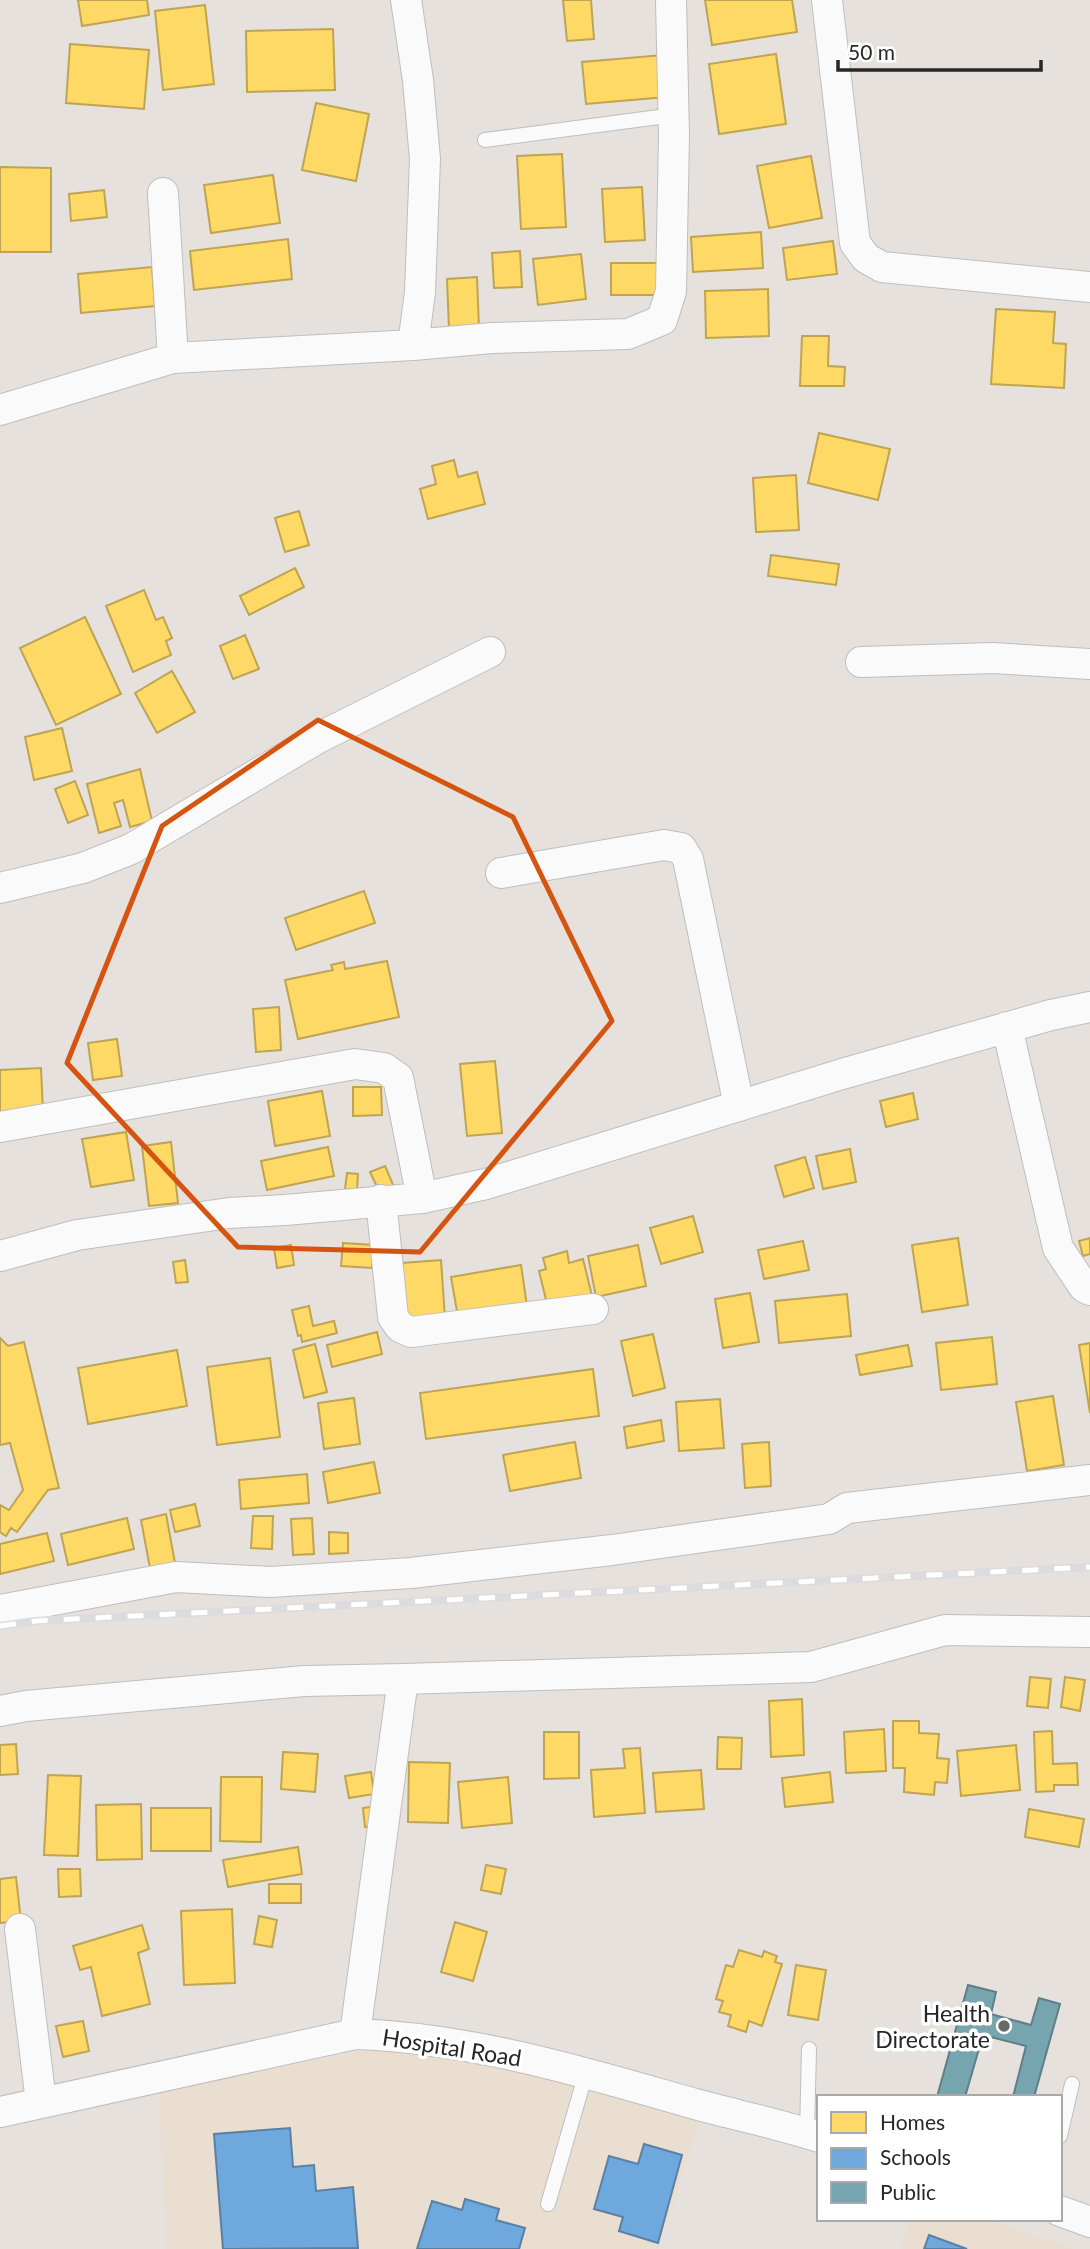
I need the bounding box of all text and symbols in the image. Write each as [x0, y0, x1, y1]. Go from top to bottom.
scale bar [838, 28, 1041, 72]
text: 50 m [848, 39, 895, 64]
place label: Health Directorate [875, 1999, 990, 2053]
marker: Health Directorate [996, 2018, 1012, 2034]
street label: Hospital Road [380, 2022, 524, 2072]
legend [817, 2095, 1062, 2221]
text: Homes [880, 2109, 945, 2134]
text: Schools [880, 2144, 951, 2169]
text: Public [880, 2179, 936, 2204]

